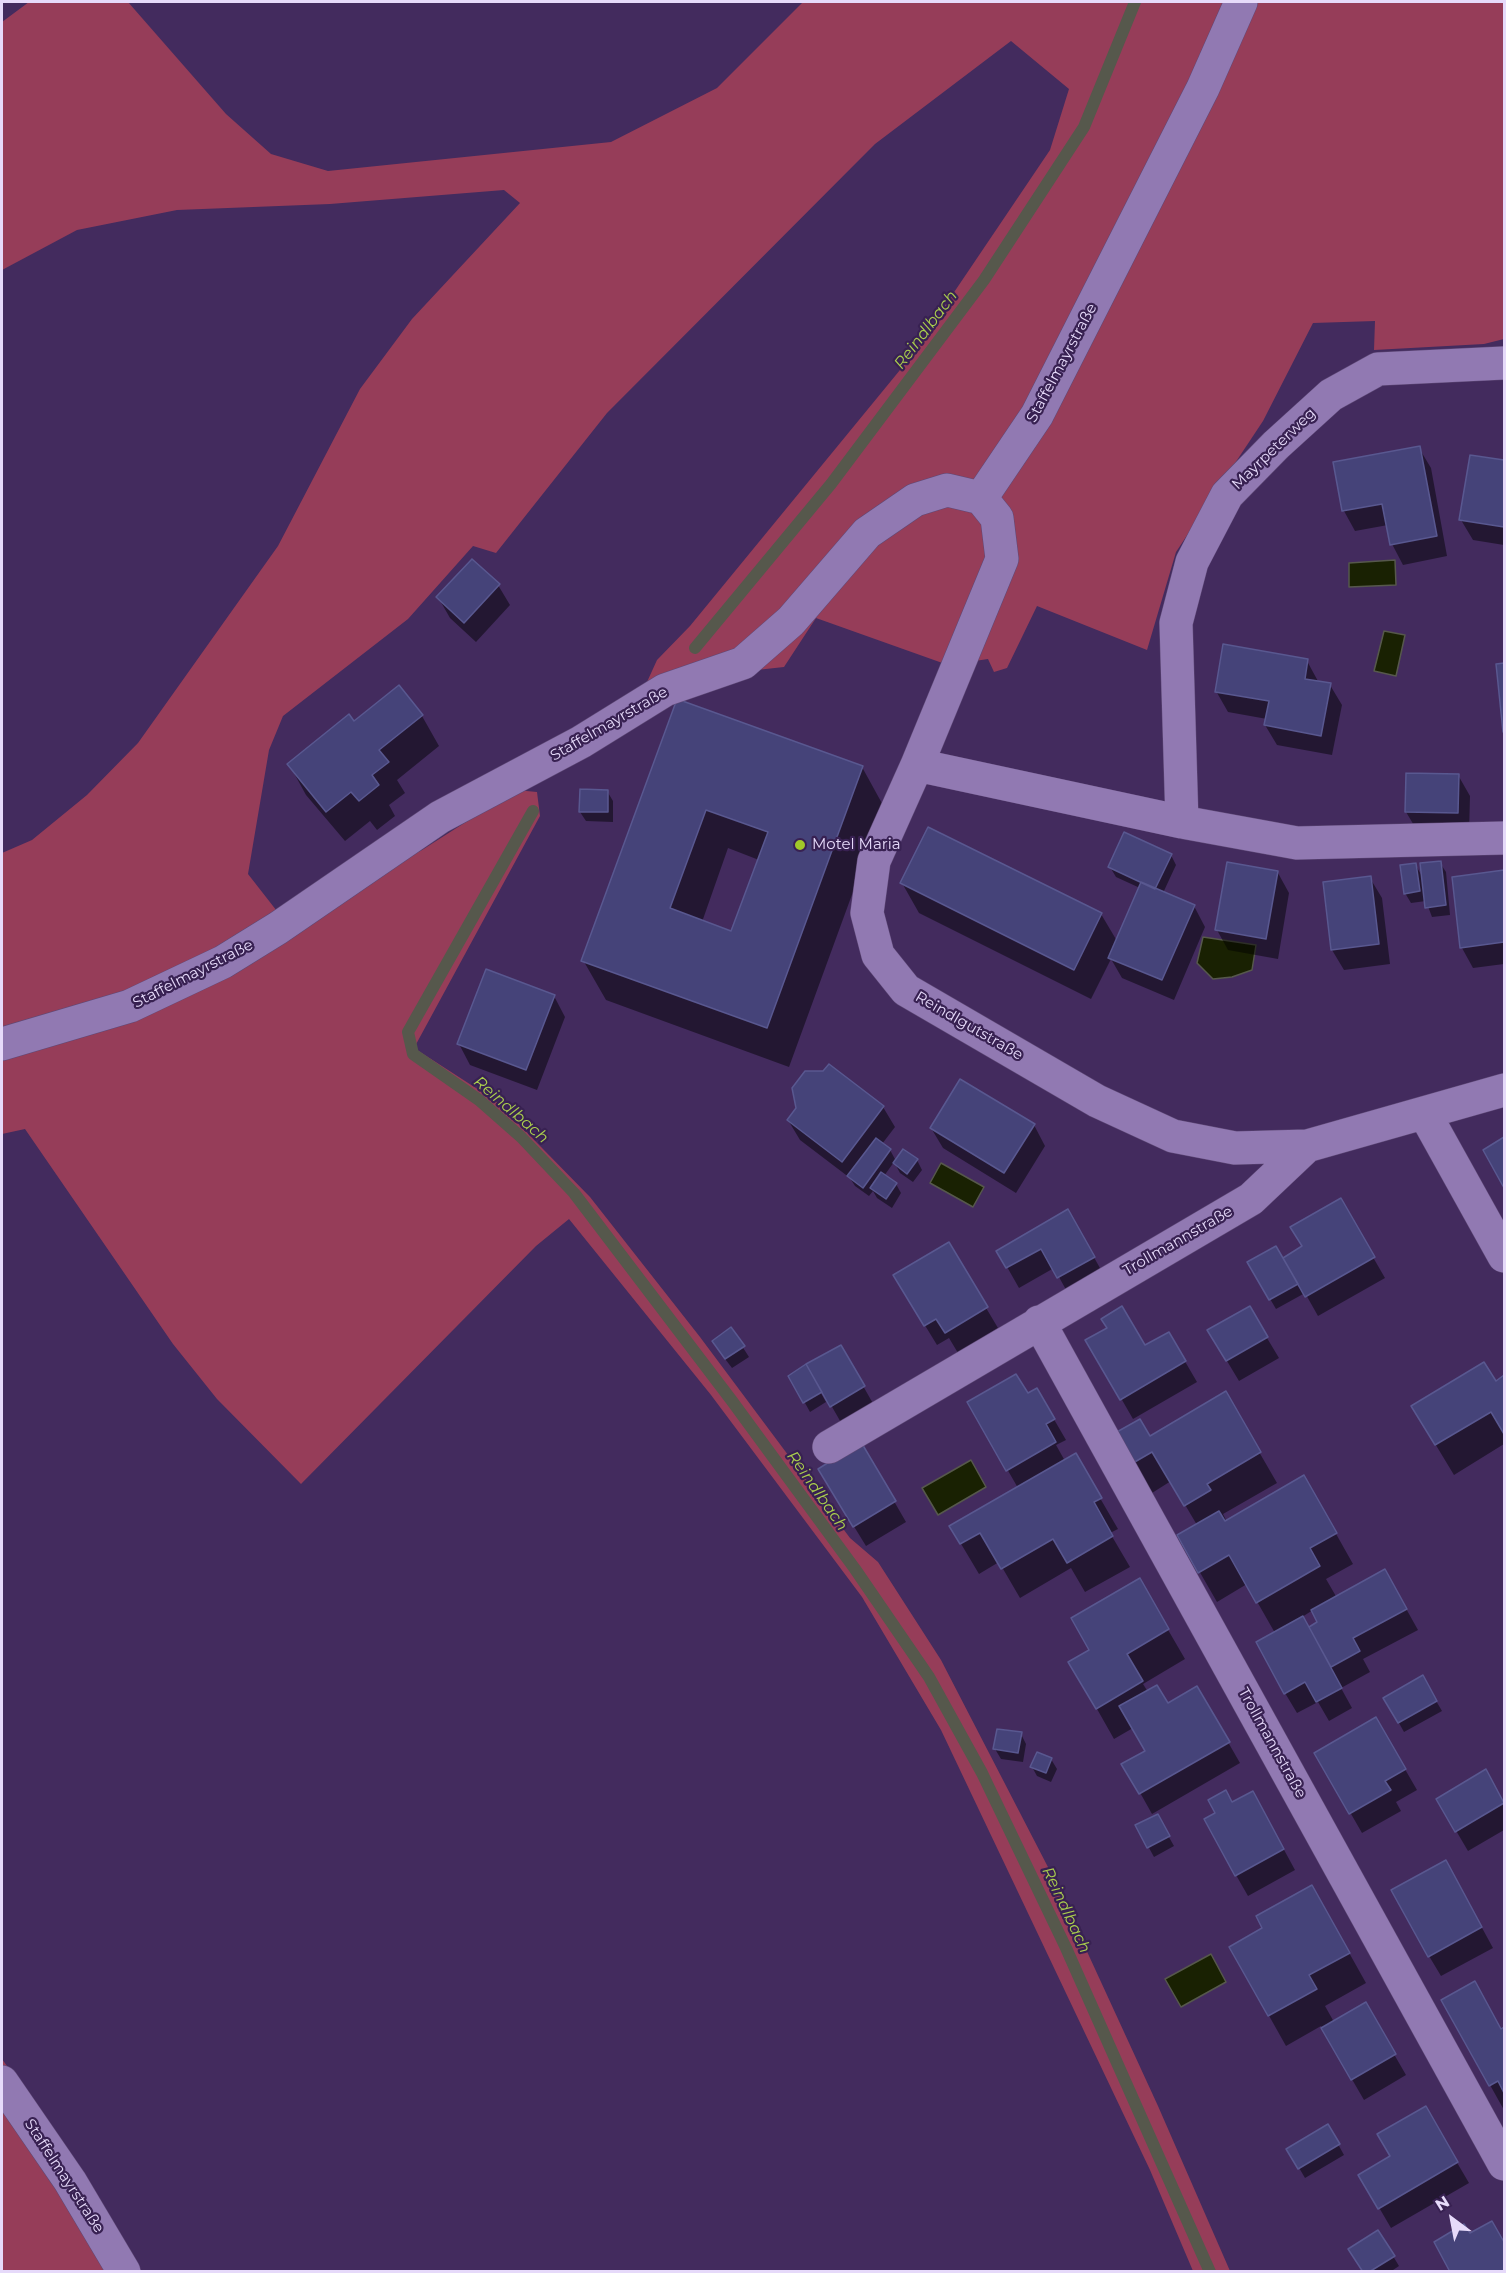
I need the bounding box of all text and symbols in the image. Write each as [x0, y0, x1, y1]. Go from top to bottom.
water label: Reindlbach [890, 287, 962, 373]
street label: Staffelmayrstraße [1023, 300, 1101, 426]
street label: Mayrpeterweg [1228, 404, 1320, 494]
street label: Staffelmayrstraße [547, 683, 671, 765]
place label: Motel Maria [812, 836, 901, 854]
marker: Motel Maria [793, 838, 807, 852]
street label: Staffelmayrstraße [130, 936, 256, 1012]
street label: Reindlgutstraße [912, 988, 1026, 1064]
water label: Reindlbach [470, 1072, 552, 1148]
street label: Trollmannstraße [1120, 1202, 1236, 1280]
water label: Reindlbach [782, 1447, 852, 1535]
street label: Trollmannstraße [1234, 1685, 1310, 1801]
water label: Reindlbach [1038, 1864, 1094, 1956]
street label: Staffelmayrstraße [20, 2116, 108, 2236]
north arrow [1422, 2189, 1482, 2249]
text: N [1432, 2192, 1453, 2215]

